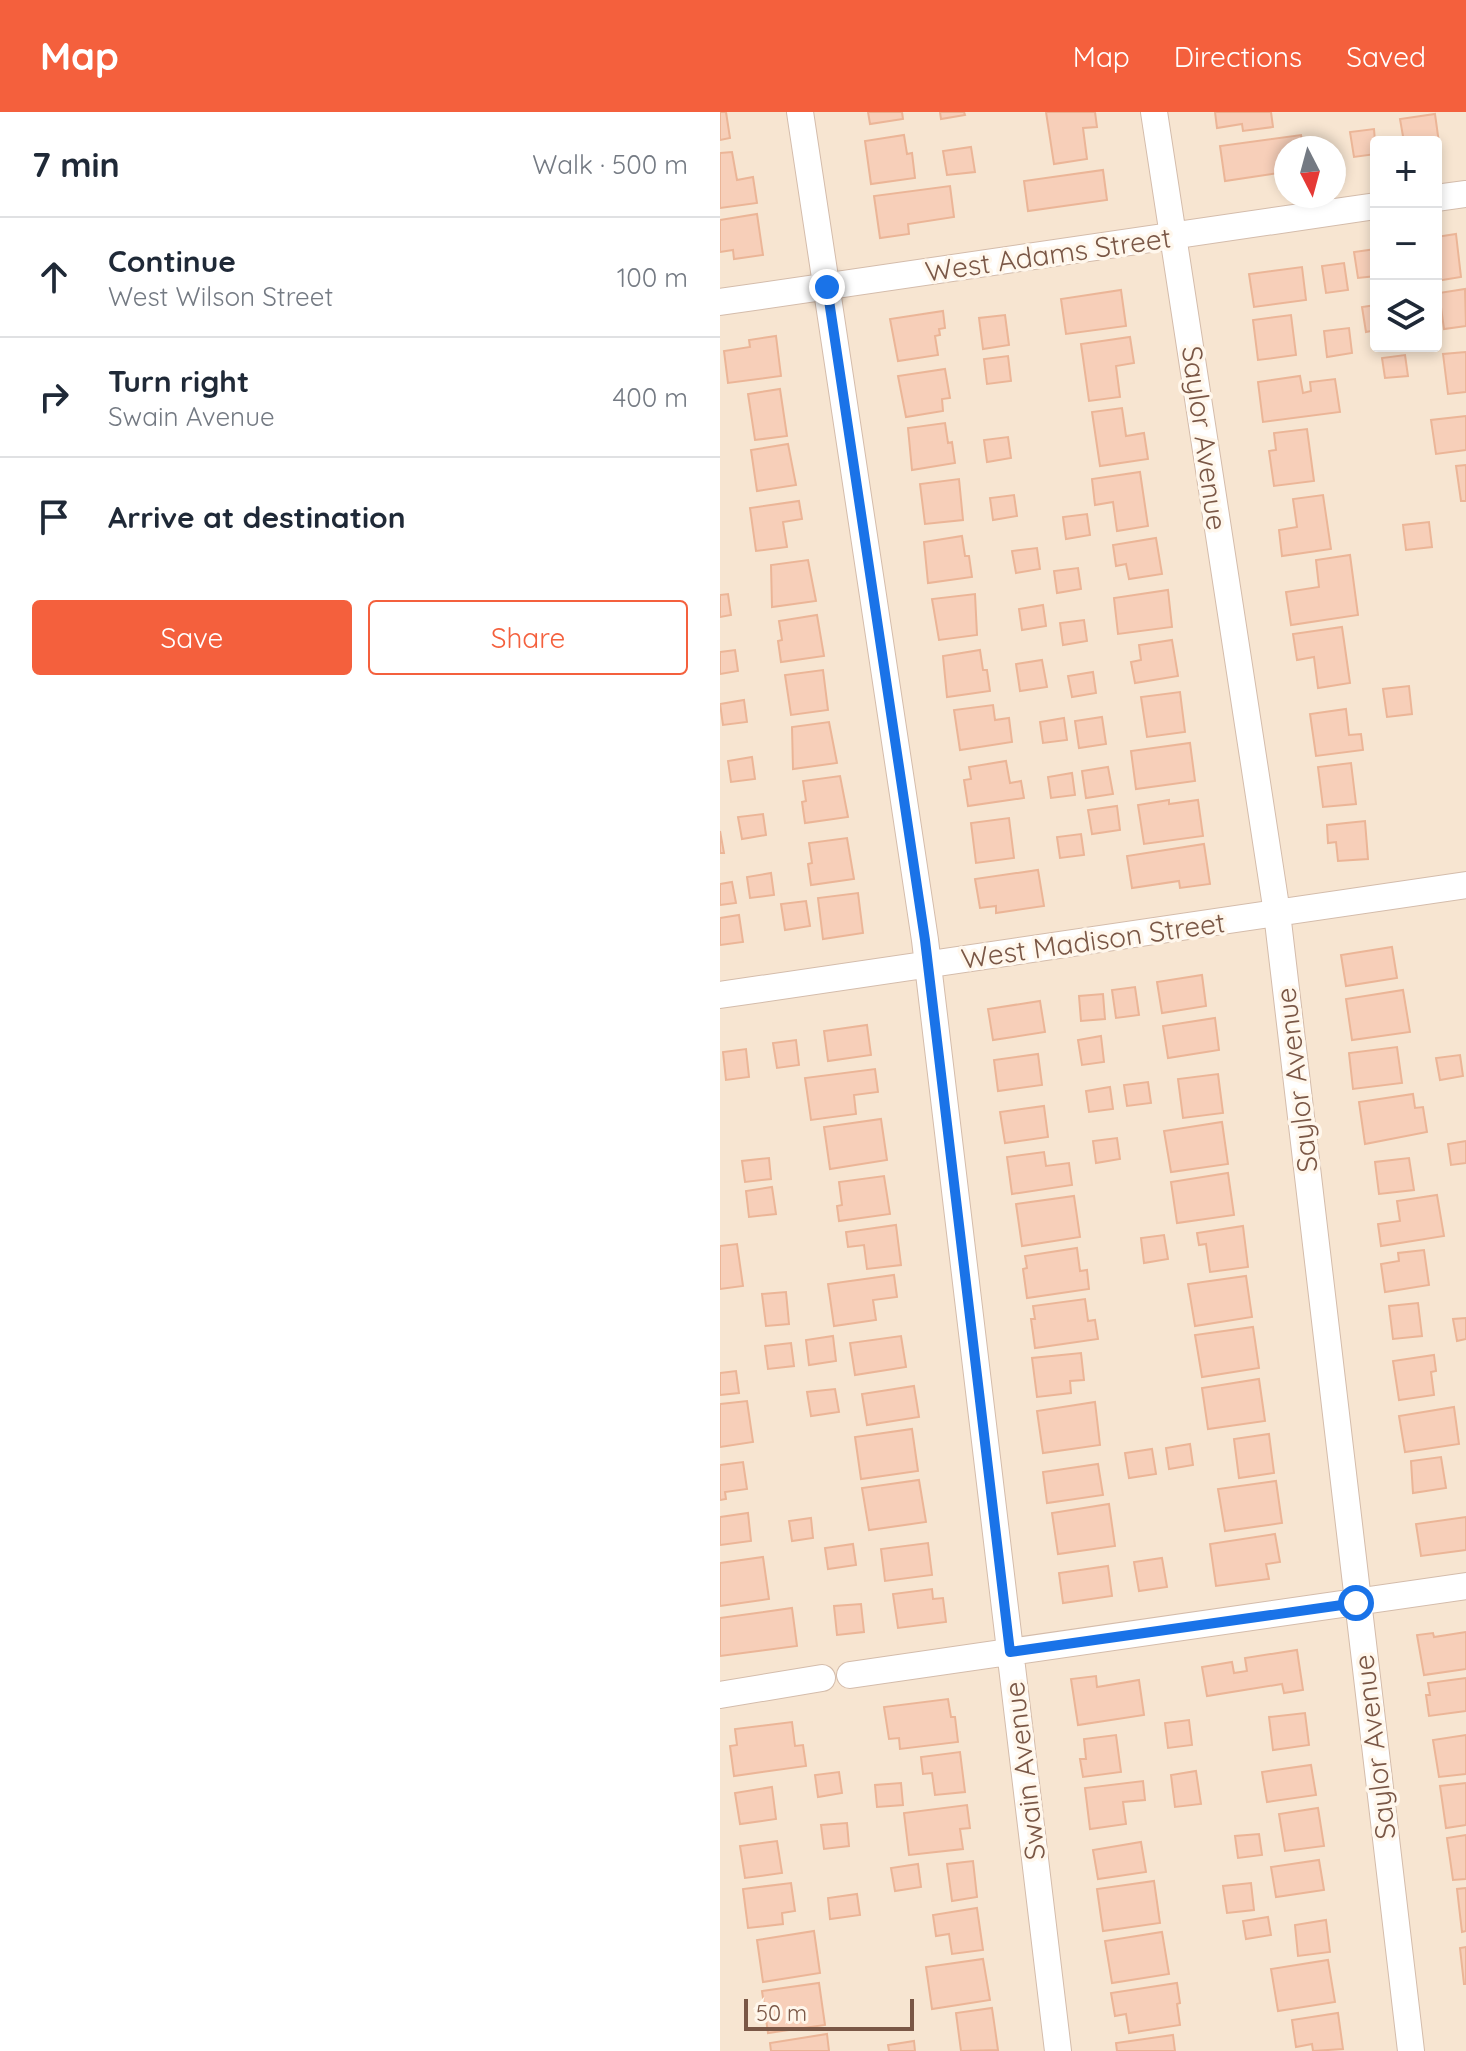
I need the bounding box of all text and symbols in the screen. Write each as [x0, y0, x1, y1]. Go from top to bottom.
text: Map [40, 32, 119, 80]
text: Map [1073, 39, 1130, 74]
text: Directions [1174, 39, 1302, 74]
text: Saved [1346, 39, 1426, 74]
north arrow [1274, 136, 1346, 208]
map controls [1370, 136, 1442, 352]
button: + [1370, 136, 1442, 208]
text: 7 min [32, 143, 120, 186]
text: Walk · 500 m [532, 148, 688, 181]
button: − [1370, 208, 1442, 280]
street label: West Adams Street [923, 219, 1173, 289]
text: Continue [108, 242, 236, 280]
icon: ahead [32, 255, 76, 299]
text: 100 m [617, 261, 688, 294]
route end [809, 269, 845, 305]
text: West Wilson Street [108, 280, 333, 313]
button: layers [1370, 280, 1442, 352]
street label: Saylor Avenue [1175, 344, 1235, 532]
text: Turn right [108, 362, 249, 400]
icon: right [32, 375, 76, 419]
text: 400 m [613, 381, 688, 414]
text: Swain Avenue [108, 400, 275, 433]
icon: arrive [32, 495, 76, 539]
text: Arrive at destination [108, 498, 406, 536]
button: Save [32, 600, 352, 675]
button: Share [368, 600, 688, 675]
street label: West Madison Street [959, 904, 1227, 976]
street label: Saylor Avenue [1267, 986, 1325, 1174]
route start [1338, 1585, 1374, 1621]
street label: Saylor Avenue [1345, 1653, 1403, 1841]
street label: Swain Avenue [996, 1680, 1052, 1862]
scale bar [744, 1995, 914, 2031]
text: 50 m [756, 1999, 807, 2027]

